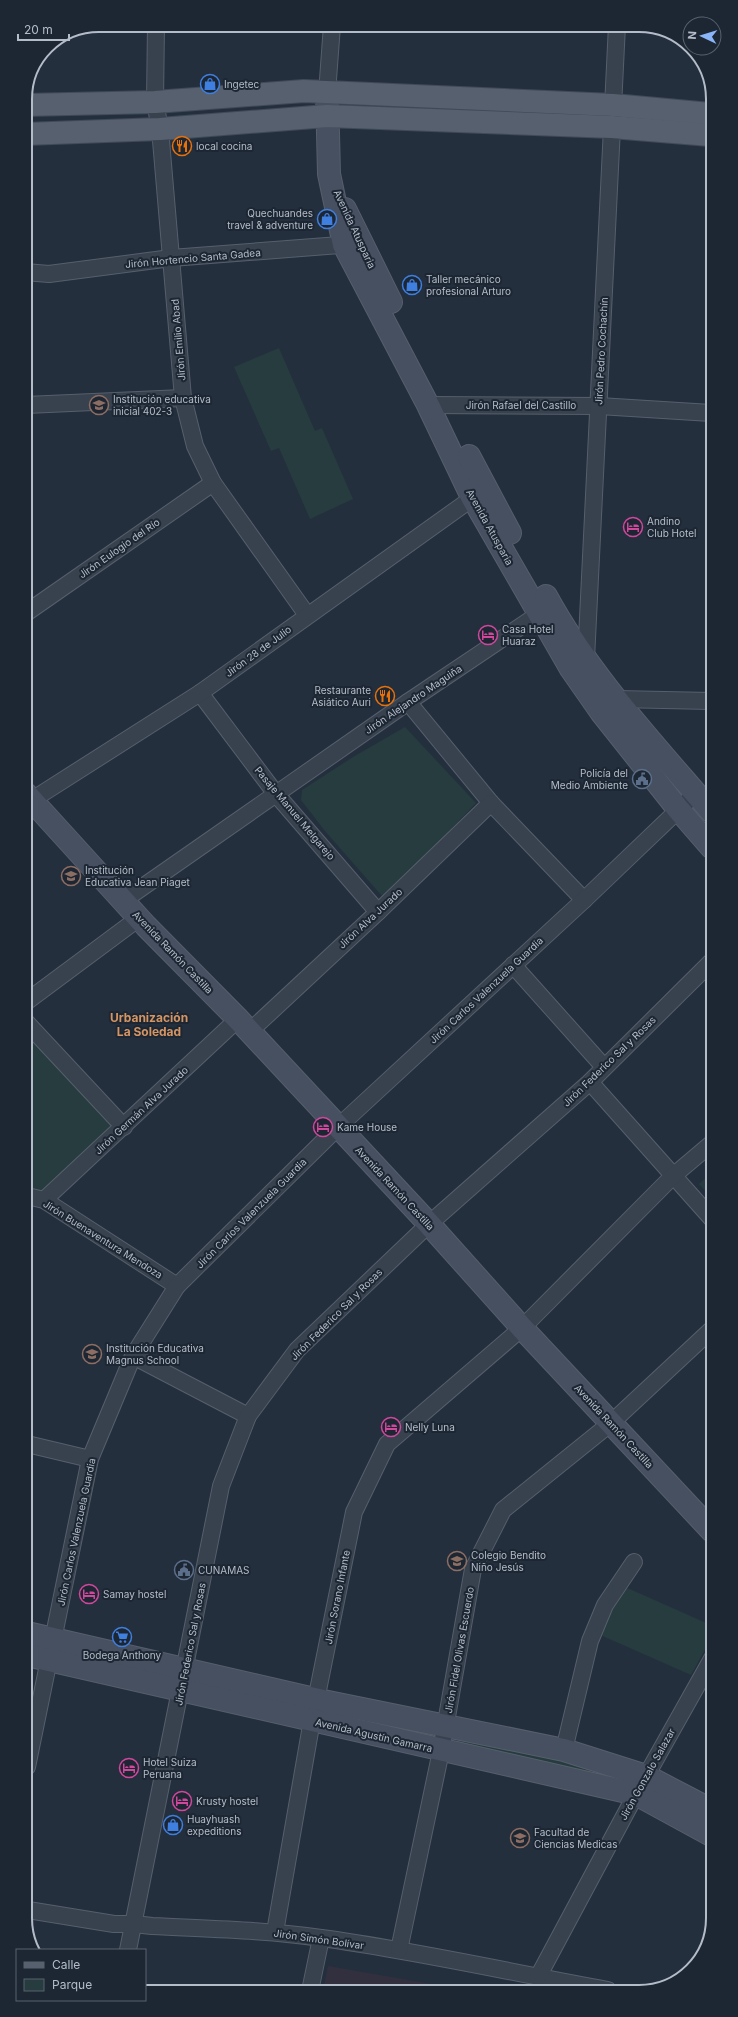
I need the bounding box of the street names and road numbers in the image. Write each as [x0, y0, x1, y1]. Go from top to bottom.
street label: Avenida Atusparia [332, 188, 378, 270]
street label: Jirón Hortencio Santa Gadea [125, 246, 261, 270]
street label: Jirón Pedro Cochachín [592, 297, 610, 405]
street label: Jirón Emilio Abad [168, 299, 188, 381]
street label: Jirón Rafael del Castillo [466, 399, 576, 411]
street label: Avenida Atusparia [464, 487, 516, 567]
street label: Jirón Eulogio del Río [76, 515, 162, 581]
street label: Jirón 28 de Julio [223, 623, 293, 679]
street label: Jirón Alejandro Maguiña [362, 662, 464, 736]
street label: Pasaje Manuel Melgarejo [252, 764, 338, 862]
street label: Jirón Alva Jurado [336, 885, 404, 951]
street label: Avenida Ramón Castilla [130, 908, 216, 996]
street label: Jirón Carlos Valenzuela Guardia [427, 934, 545, 1046]
street label: Jirón Federico Sal y Rosas [560, 1013, 658, 1109]
street label: Jirón Germán Alva Jurado [92, 1064, 190, 1156]
street label: Avenida Ramón Castilla [353, 1144, 437, 1232]
street label: Jirón Carlos Valenzuela Guardia [193, 1155, 309, 1271]
street label: Jirón Buenaventura Mendoza [41, 1197, 165, 1281]
street label: Jirón Federico Sal y Rosas [288, 1266, 384, 1362]
street label: Avenida Ramón Castilla [572, 1382, 656, 1470]
street label: Jirón Carlos Valenzuela Guardia [54, 1457, 98, 1607]
street label: Jirón Sorano Infante [322, 1549, 352, 1645]
street label: Jirón Federico Sal y Rosas [172, 1582, 208, 1706]
street label: Jirón Fidel Olivas Escuerdo [442, 1586, 476, 1714]
street label: Avenida Agustín Gamarra [314, 1716, 434, 1754]
street label: Jirón Gonzalo Salazar [617, 1726, 677, 1822]
street label: Jirón Simón Bolívar [273, 1927, 365, 1951]

